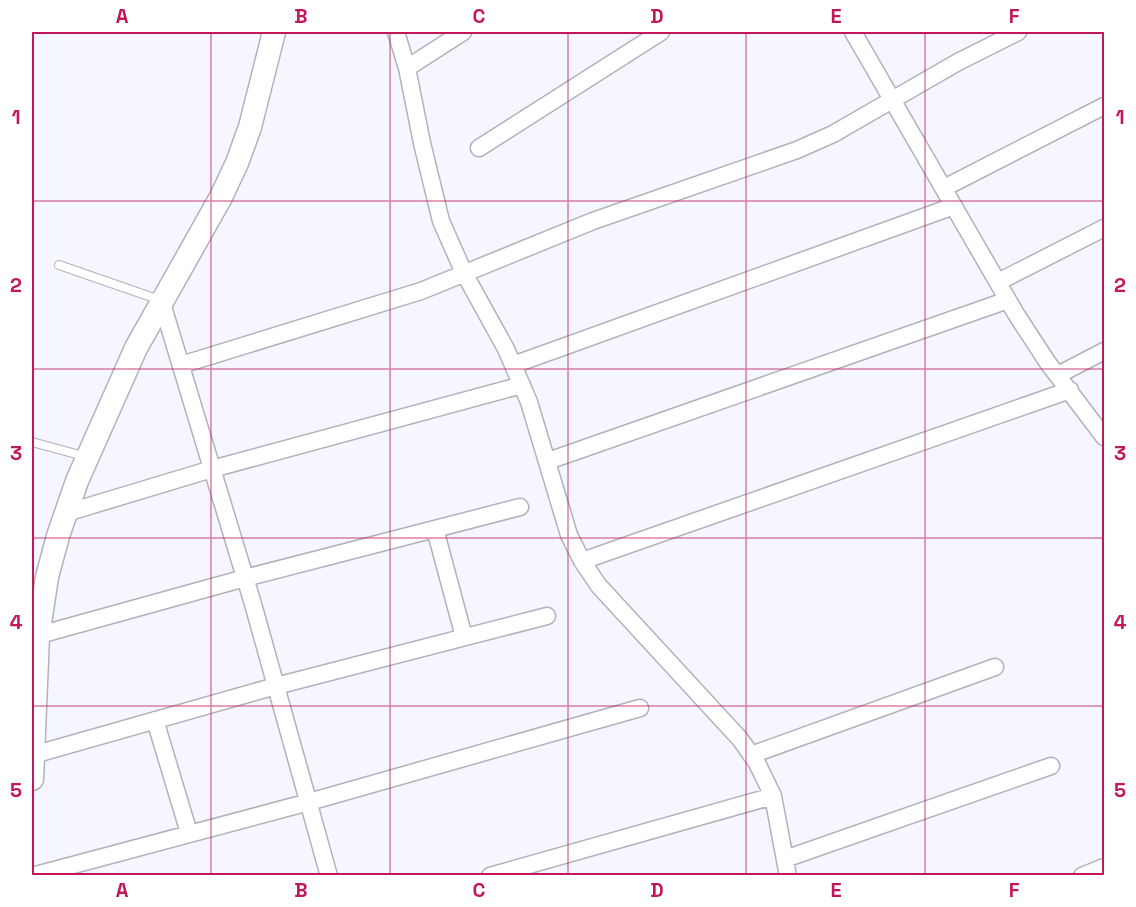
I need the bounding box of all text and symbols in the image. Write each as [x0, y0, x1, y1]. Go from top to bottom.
text: A [116, 3, 129, 29]
text: B [294, 3, 308, 29]
text: C [473, 3, 486, 29]
text: D [650, 3, 664, 29]
text: E [830, 3, 842, 29]
text: F [1009, 3, 1020, 29]
text: 1 [11, 104, 21, 130]
text: 1 [1115, 104, 1125, 130]
text: 2 [10, 272, 22, 298]
text: 2 [1114, 272, 1126, 298]
text: 3 [10, 440, 22, 466]
text: 3 [1114, 440, 1126, 466]
text: 4 [10, 609, 23, 635]
text: 4 [1114, 609, 1127, 635]
text: 5 [10, 777, 22, 803]
text: 5 [1114, 777, 1126, 803]
text: A [116, 877, 129, 903]
text: B [294, 877, 308, 903]
text: C [473, 877, 486, 903]
text: D [650, 877, 664, 903]
text: E [830, 877, 842, 903]
text: F [1009, 877, 1020, 903]

